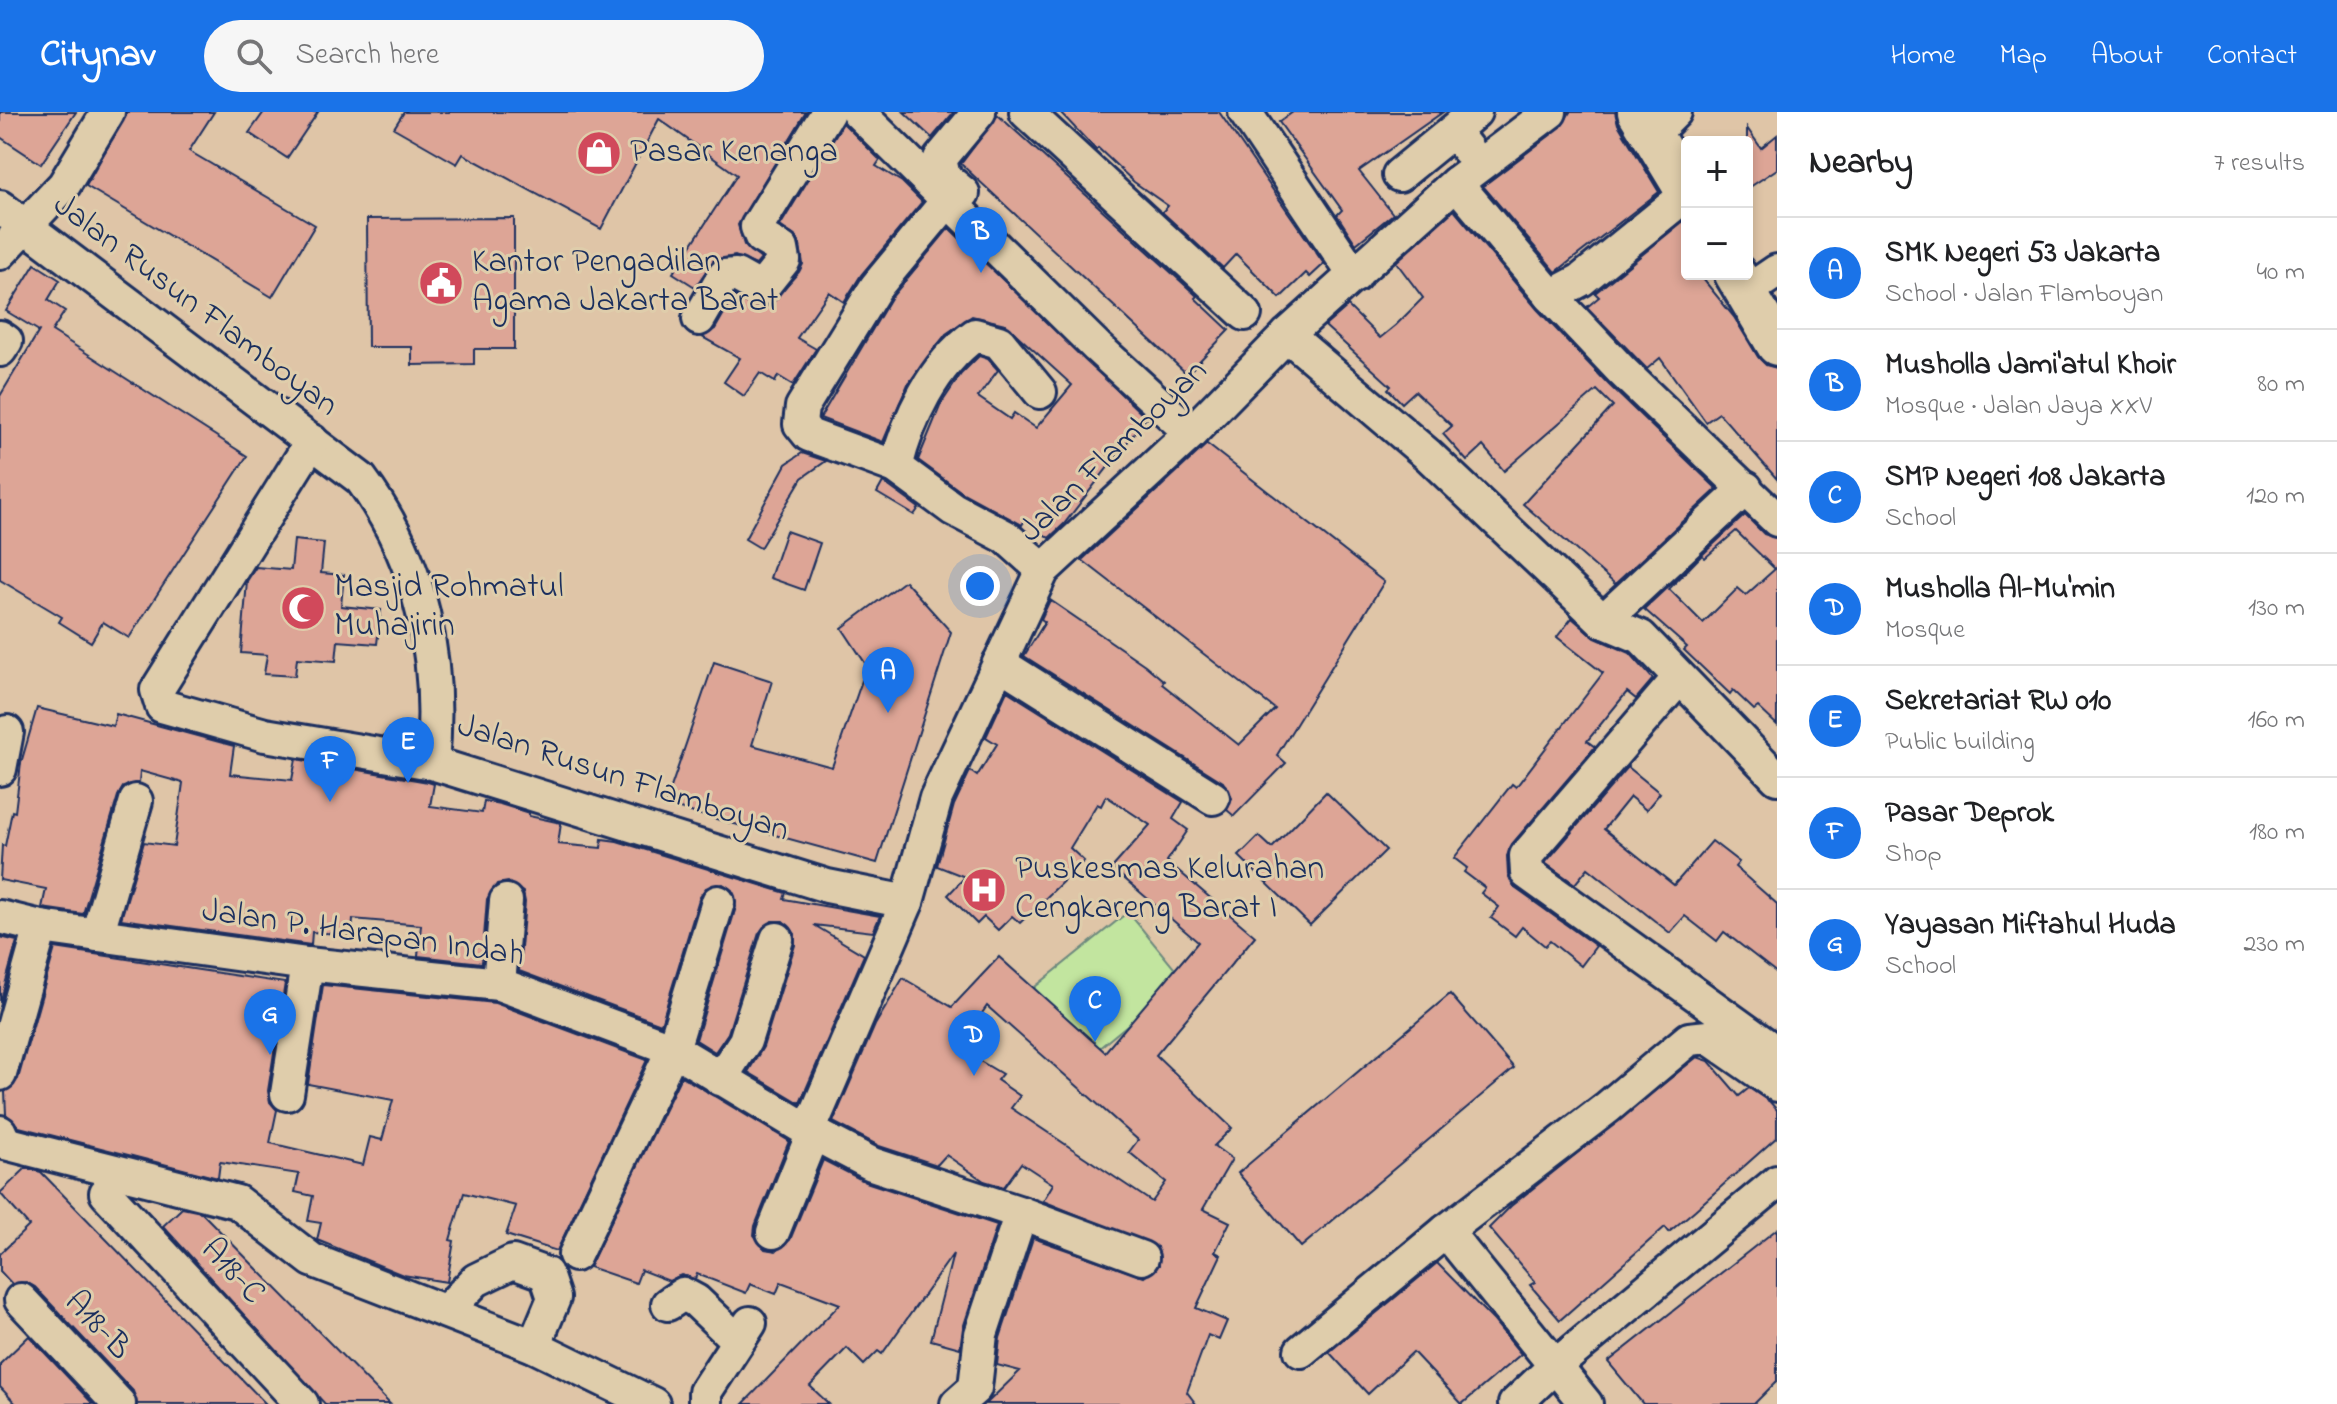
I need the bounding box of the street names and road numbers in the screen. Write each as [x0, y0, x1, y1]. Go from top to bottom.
street label: Jalan Rusun Flamboyan [42, 182, 348, 430]
street label: Jalan Flamboyan [1008, 348, 1220, 556]
street label: Jalan Rusun Flamboyan [451, 702, 795, 856]
street label: Jalan P. Harapan Indah [199, 887, 527, 981]
street label: A18-C [188, 1227, 276, 1317]
street label: A18-B [51, 1280, 143, 1372]

